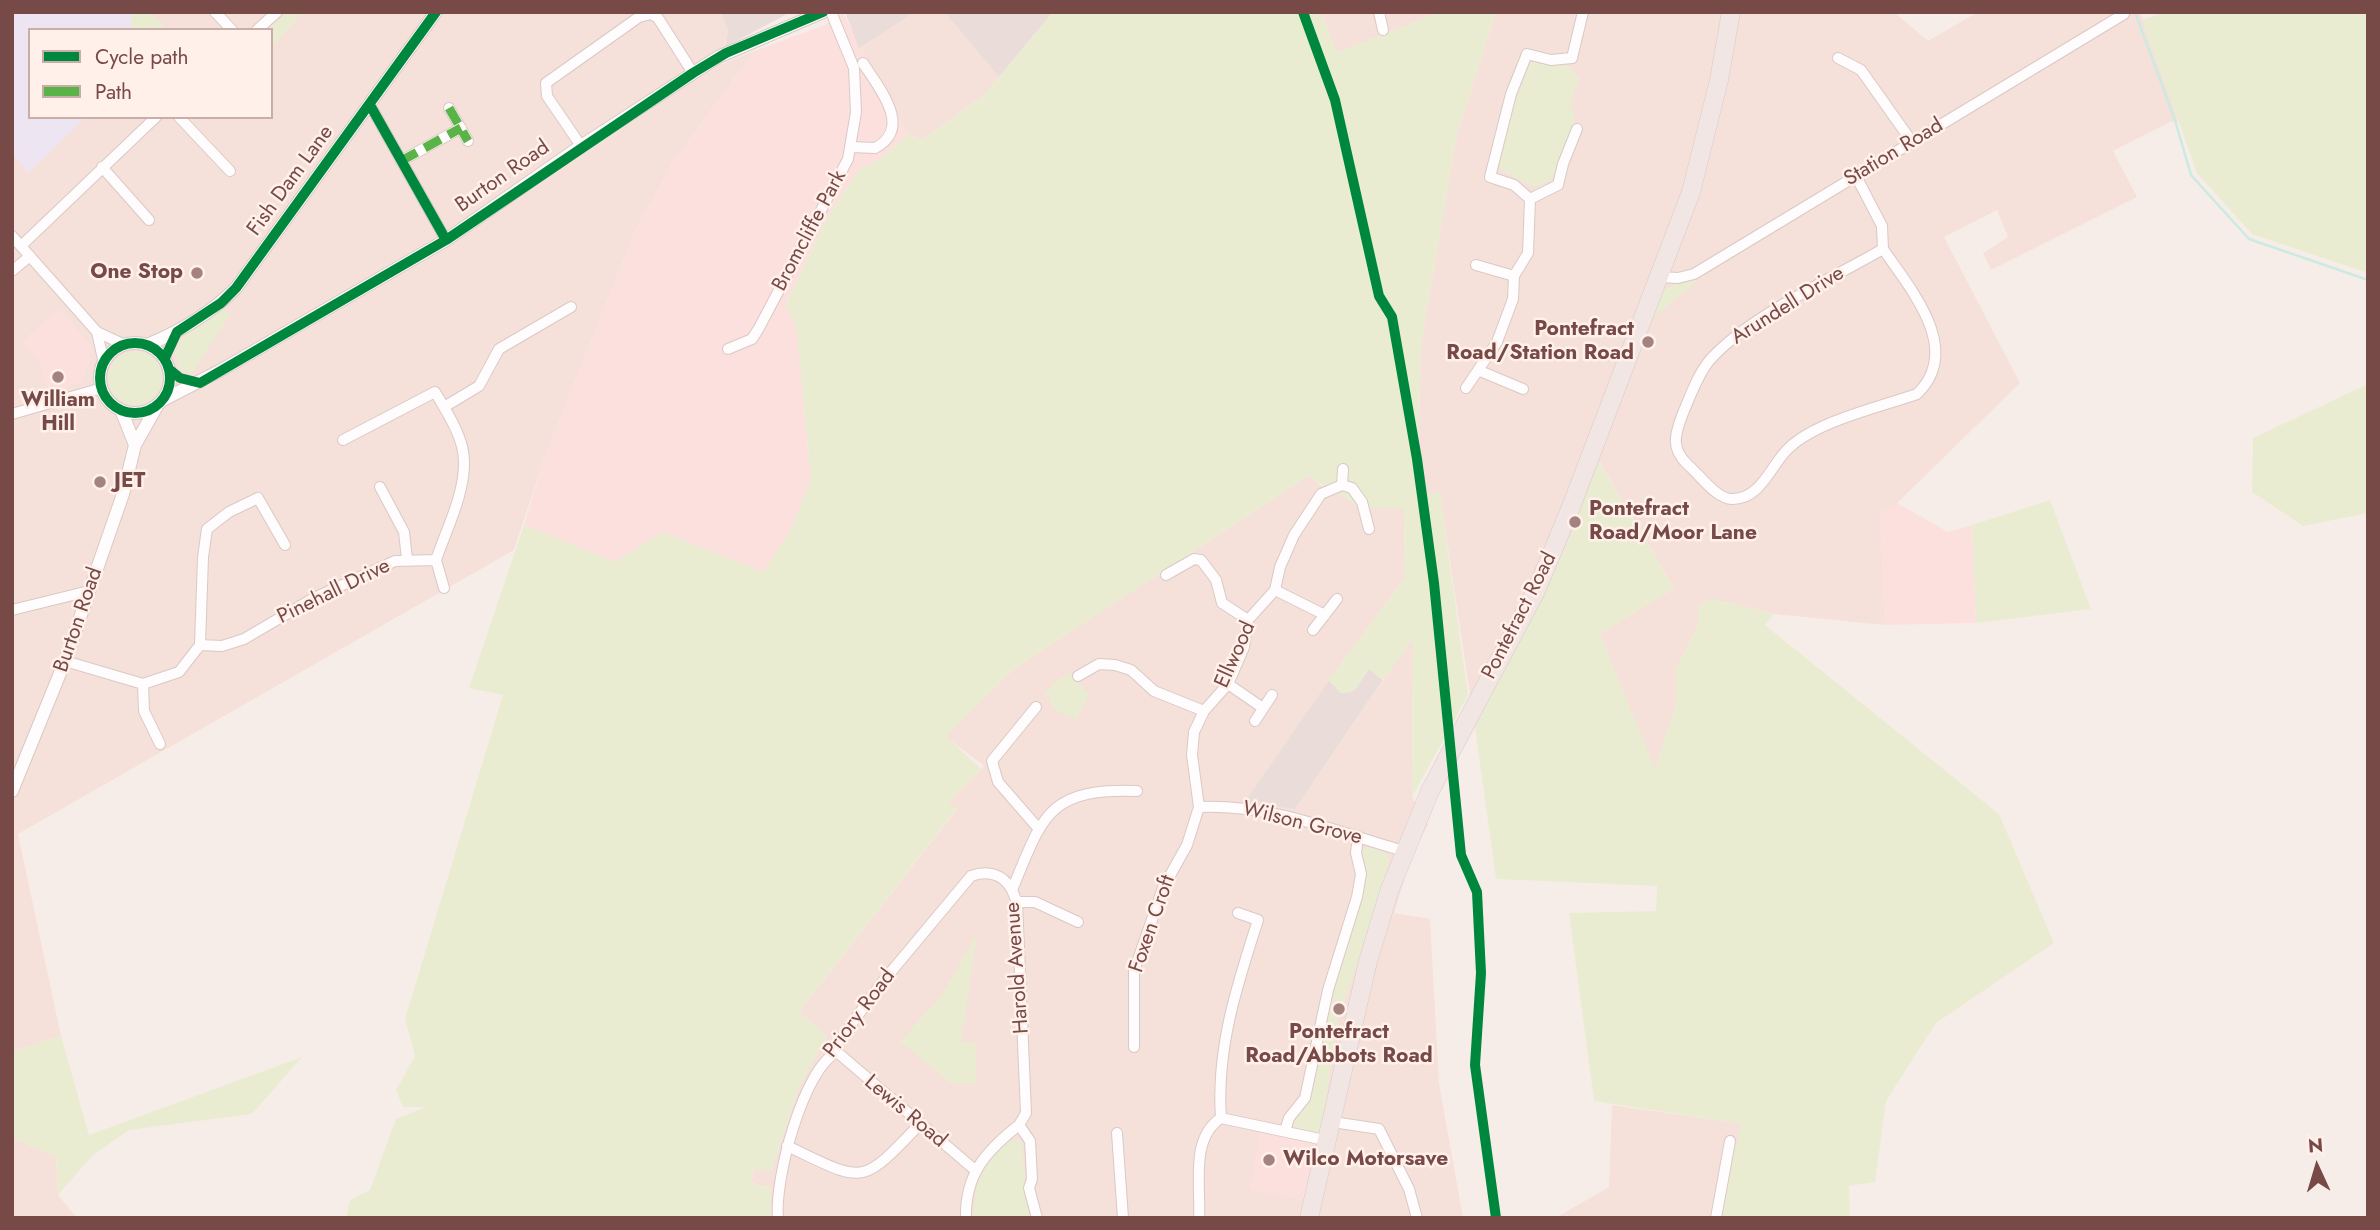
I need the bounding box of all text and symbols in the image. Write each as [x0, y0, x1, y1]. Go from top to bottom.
legend [28, 28, 273, 119]
text: Cycle path [95, 42, 188, 72]
text: Path [95, 77, 132, 107]
street label: Station Road [1840, 114, 1948, 192]
street label: Fish Dam Lane [243, 121, 339, 241]
street label: Burton Road [451, 135, 555, 219]
street label: Bromcliffe Park [768, 166, 852, 296]
place label: One Stop [90, 260, 183, 286]
street label: Arundell Drive [1727, 261, 1849, 351]
marker: One Stop [189, 265, 205, 281]
place label: Pontefract Road/Station Road [1446, 317, 1634, 367]
marker: Pontefract Road/Station Road [1640, 334, 1656, 350]
marker: William Hill [50, 369, 66, 385]
place label: William Hill [21, 388, 95, 438]
place label: JET [114, 469, 145, 495]
marker: JET [92, 474, 108, 490]
place label: Pontefract Road/Moor Lane [1589, 497, 1757, 547]
marker: Pontefract Road/Moor Lane [1567, 514, 1583, 530]
street label: Pontefract Road [1477, 548, 1563, 684]
street label: Pinehall Drive [273, 554, 395, 630]
street label: Burton Road [49, 564, 109, 676]
street label: Ellwood [1210, 618, 1262, 692]
street label: Wilson Grove [1240, 797, 1364, 851]
street label: Foxen Croft [1125, 872, 1181, 976]
street label: Harold Avenue [1001, 901, 1035, 1035]
street label: Priory Road [819, 965, 901, 1063]
marker: Pontefract Road/Abbots Road [1331, 1001, 1347, 1017]
place label: Pontefract Road/Abbots Road [1245, 1020, 1433, 1070]
street label: Lewis Road [859, 1070, 951, 1154]
north arrow [2282, 1132, 2352, 1202]
text: N [2307, 1132, 2324, 1160]
place label: Wilco Motorsave [1283, 1147, 1448, 1173]
marker: Wilco Motorsave [1261, 1152, 1277, 1168]

